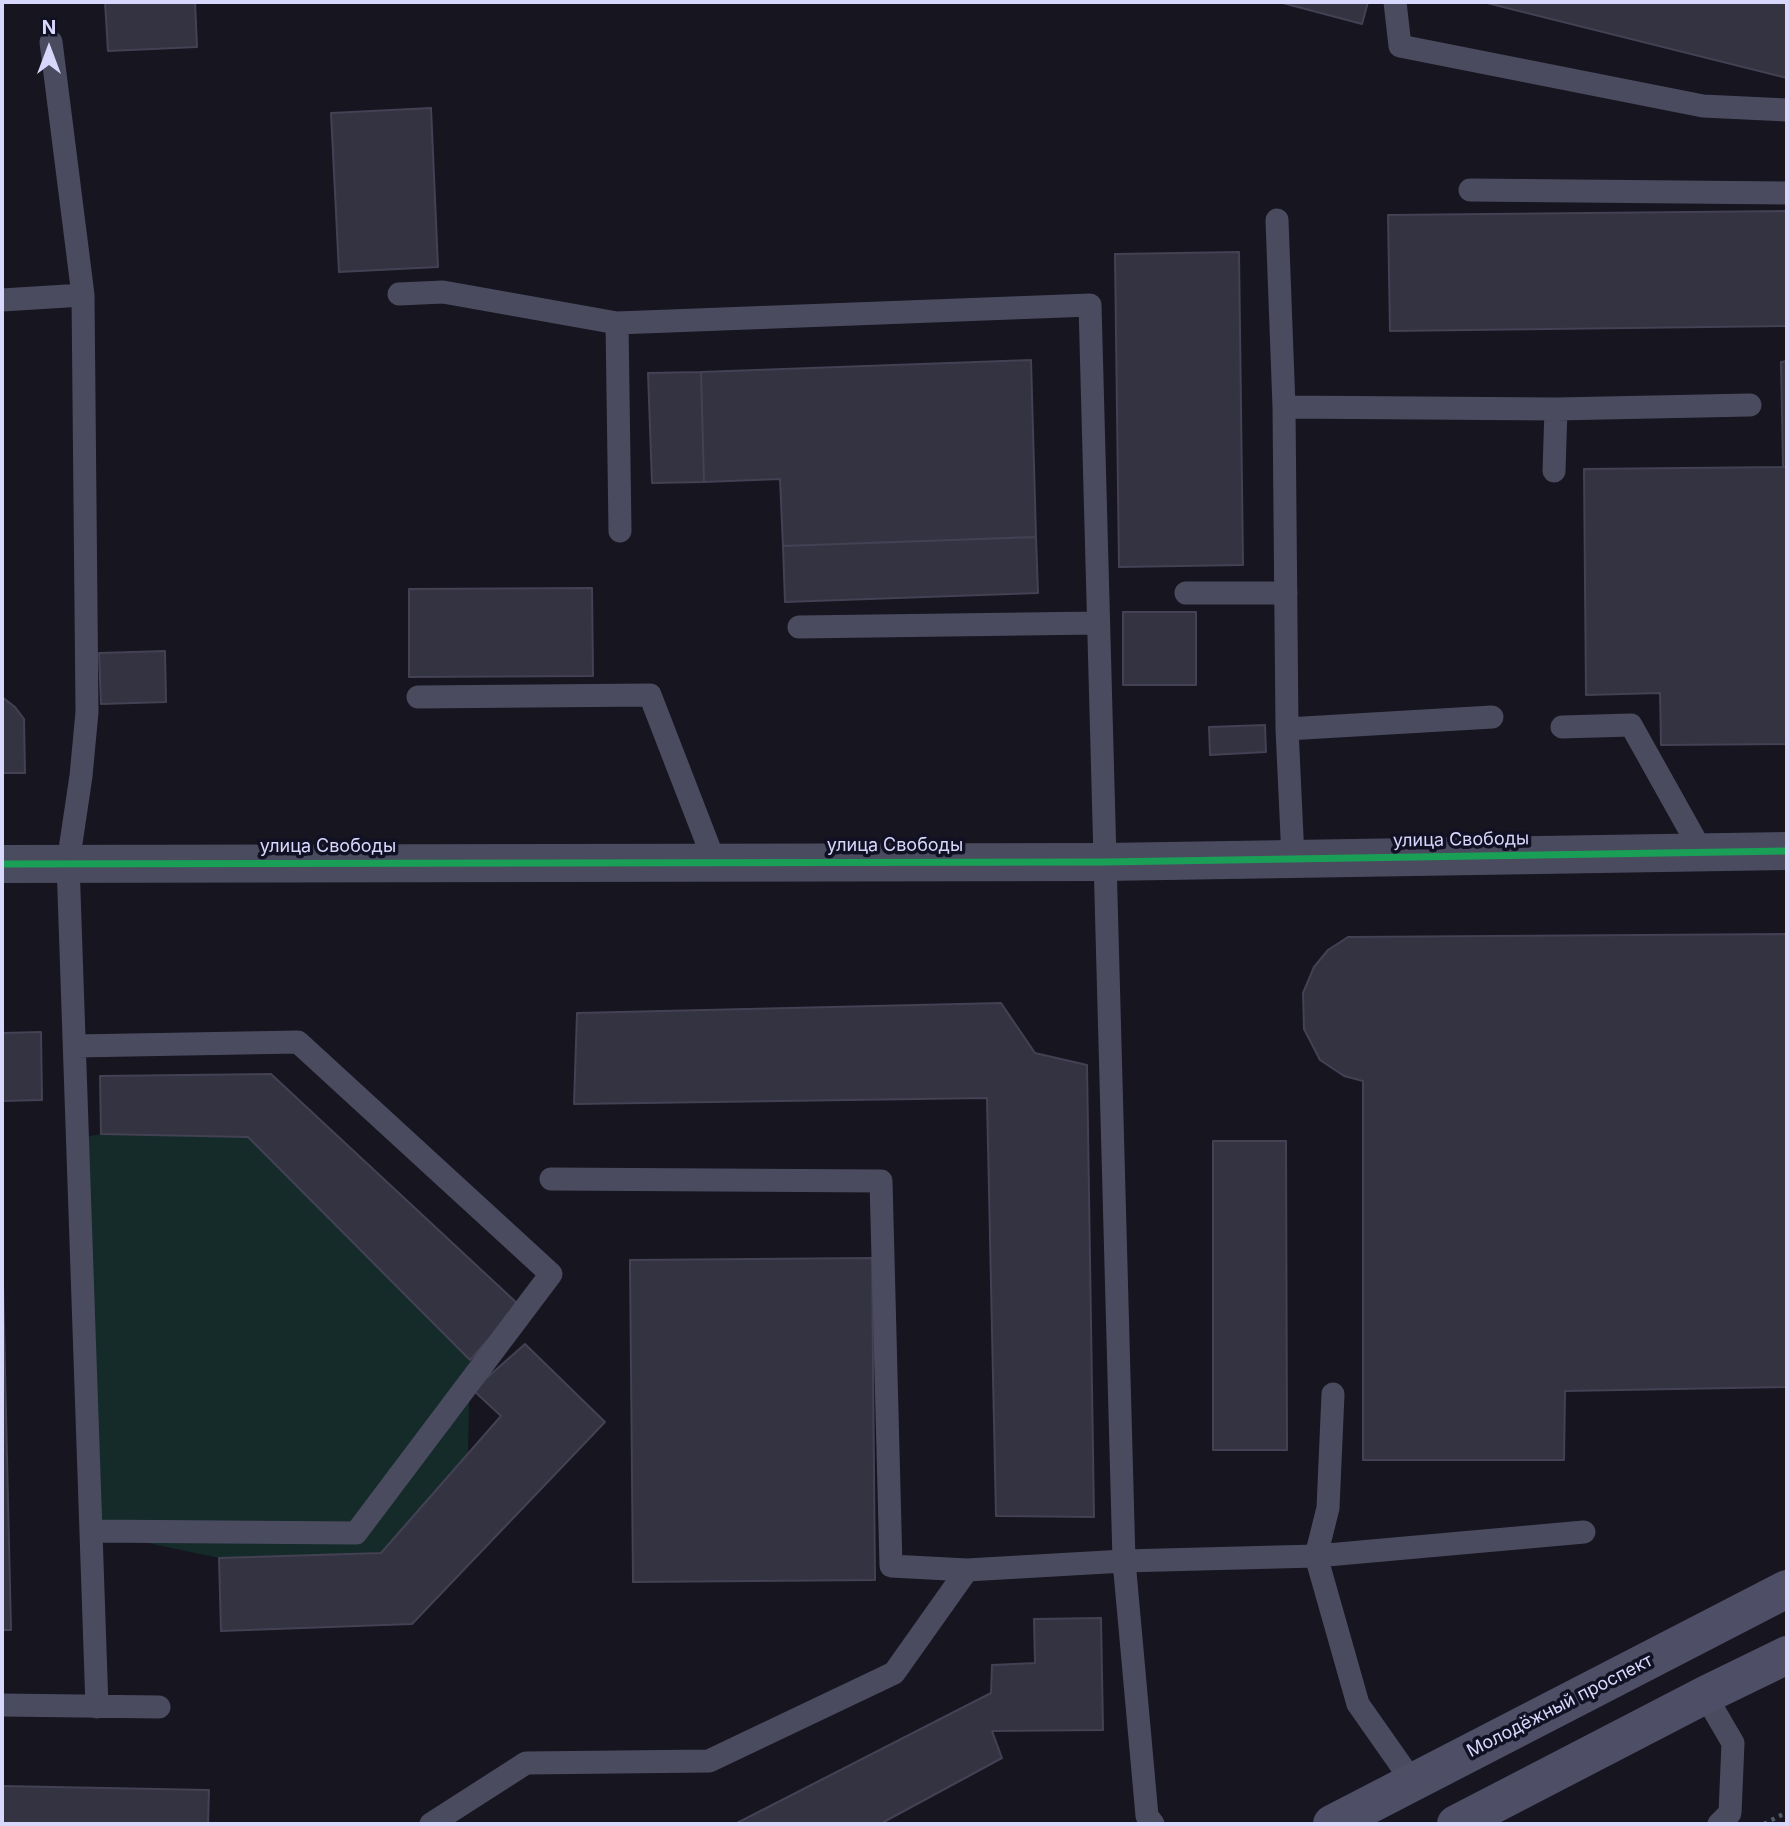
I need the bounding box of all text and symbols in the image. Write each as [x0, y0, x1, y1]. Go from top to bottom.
north arrow [14, 14, 84, 84]
text: N [42, 16, 56, 39]
street label: улица Свободы [1393, 828, 1529, 852]
street label: улица Свободы [827, 835, 963, 857]
street label: улица Свободы [260, 836, 396, 858]
street label: Молодёжный проспект [1463, 1650, 1657, 1762]

